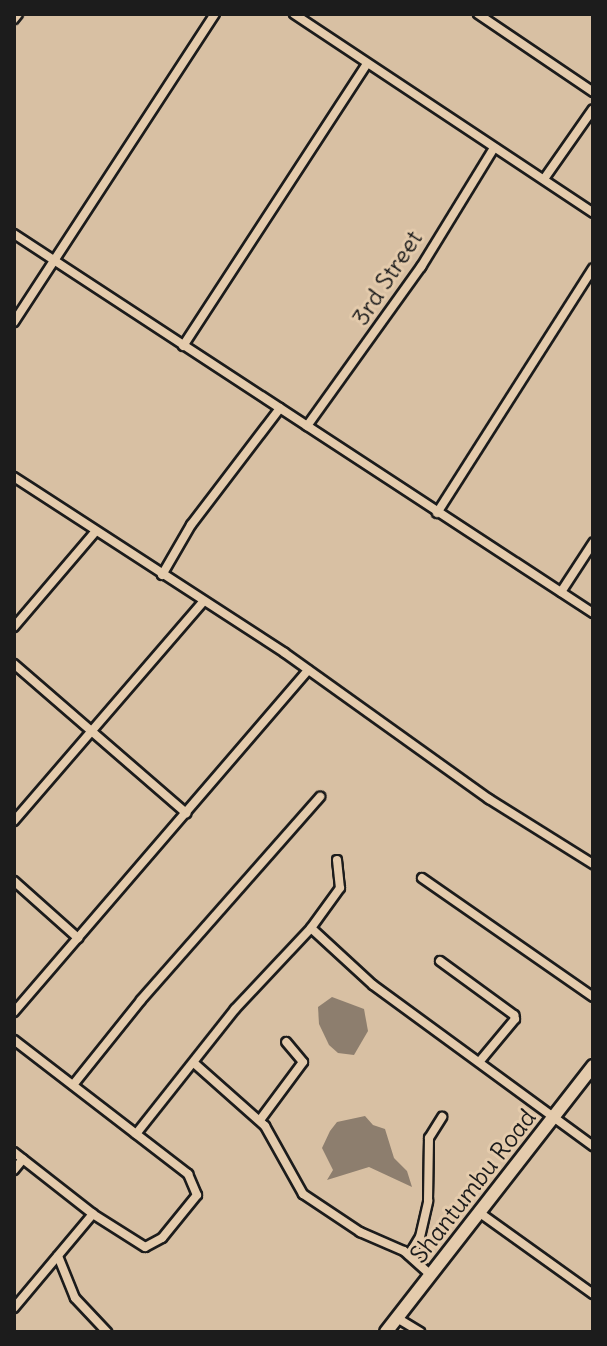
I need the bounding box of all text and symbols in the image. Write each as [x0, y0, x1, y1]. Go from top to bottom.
street label: 3rd Street [346, 225, 428, 331]
street label: Shantumbu Road [404, 1103, 542, 1269]

